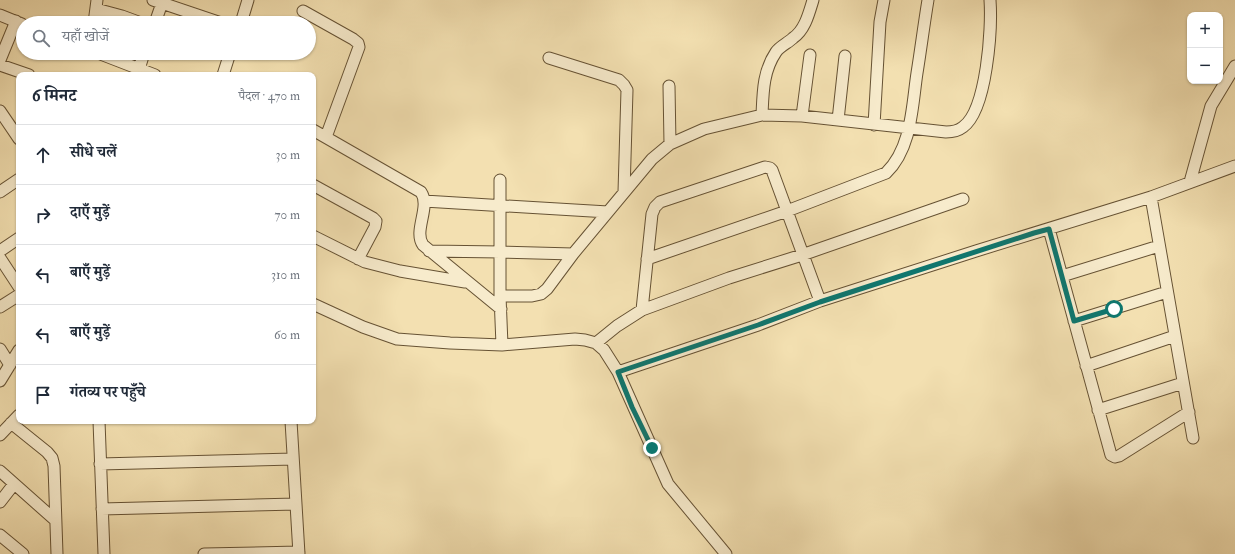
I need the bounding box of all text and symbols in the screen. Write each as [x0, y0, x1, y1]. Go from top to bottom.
map controls [1187, 12, 1223, 84]
button: + [1187, 12, 1223, 48]
search box [16, 16, 316, 60]
icon: search [30, 27, 52, 49]
text: यहाँ खोजें [62, 27, 109, 46]
button: − [1187, 48, 1223, 84]
text: 6 मिनट [32, 85, 76, 106]
text: पैदल · 470 m [239, 88, 300, 104]
text: सीधे चलें [70, 143, 117, 162]
icon: ahead [32, 144, 54, 166]
text: 30 m [276, 147, 300, 163]
text: दाएँ मुड़ें [70, 203, 110, 222]
icon: right [32, 204, 54, 226]
text: 70 m [275, 207, 300, 223]
text: बाएँ मुड़ें [70, 263, 110, 282]
icon: left [32, 264, 54, 286]
text: 310 m [271, 267, 300, 283]
route start [1105, 300, 1123, 318]
text: बाएँ मुड़ें [70, 323, 110, 342]
icon: left [32, 324, 54, 346]
text: 60 m [274, 327, 300, 343]
text: गंतव्य पर पहुँचे [70, 383, 146, 402]
icon: arrive [32, 384, 54, 406]
route end [643, 439, 661, 457]

